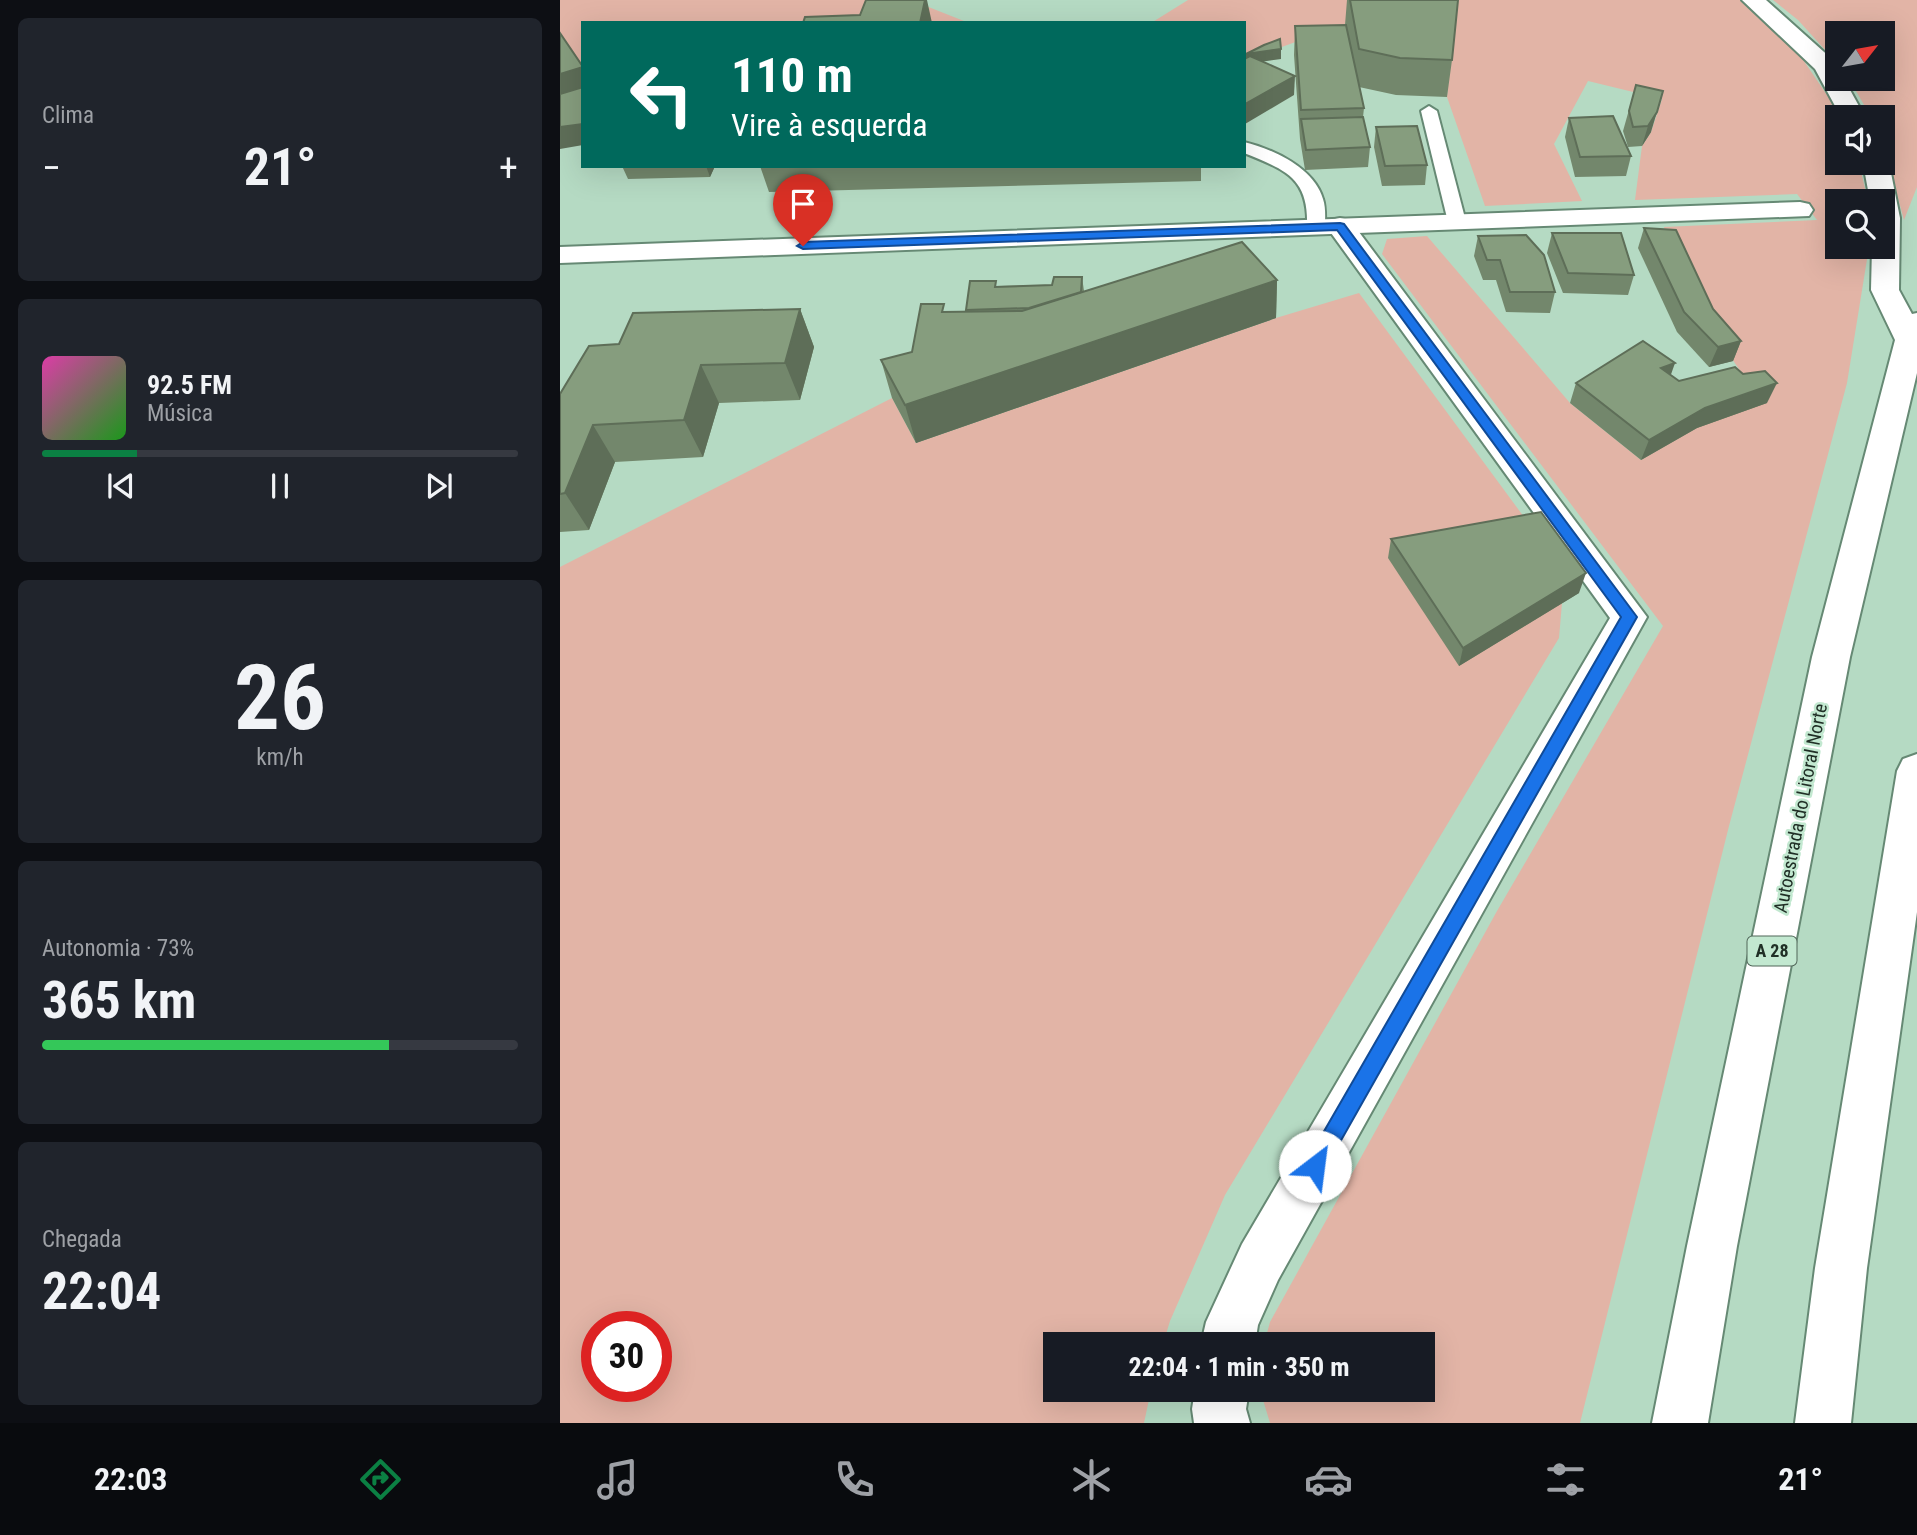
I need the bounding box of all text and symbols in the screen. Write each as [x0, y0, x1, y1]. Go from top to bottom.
north arrow [1825, 21, 1895, 91]
map controls [1825, 21, 1895, 259]
text: 110 m [731, 47, 853, 104]
icon: left [616, 49, 707, 140]
text: Clima [42, 102, 94, 129]
button: sound [1825, 105, 1895, 175]
text: Vire à esquerda [731, 106, 927, 144]
text: 21° [244, 137, 316, 198]
text: − [42, 146, 61, 190]
text: + [499, 146, 518, 190]
pin [773, 174, 833, 246]
icon: arrive [784, 185, 822, 223]
button: search [1825, 189, 1895, 259]
text: 92.5 FM [147, 370, 232, 400]
text: Música [147, 400, 213, 427]
icon: previous [102, 467, 140, 505]
icon: pause [261, 467, 299, 505]
icon: next [420, 467, 458, 505]
text: 26 [234, 645, 326, 751]
street label: Autoestrada do Litoral Norte [1769, 701, 1832, 915]
text: km/h [256, 744, 304, 771]
text: Autonomia · 73% [42, 935, 194, 962]
road number: A 28 [1748, 936, 1796, 966]
text: 365 km [42, 970, 196, 1031]
position arrow [1278, 1129, 1352, 1203]
text: Chegada [42, 1226, 122, 1253]
text: 22:04 [42, 1261, 161, 1322]
speed limit sign: 30 [581, 1311, 672, 1402]
text: 22:04 · 1 min · 350 m [1129, 1352, 1349, 1382]
icon: directions [356, 1455, 405, 1504]
icon: music [593, 1455, 642, 1504]
icon: phone [830, 1455, 879, 1504]
icon: climate [1067, 1455, 1116, 1504]
icon: car [1304, 1455, 1353, 1504]
icon: filters [1541, 1455, 1590, 1504]
text: 22:03 [94, 1460, 167, 1498]
text: 21° [1778, 1460, 1823, 1498]

